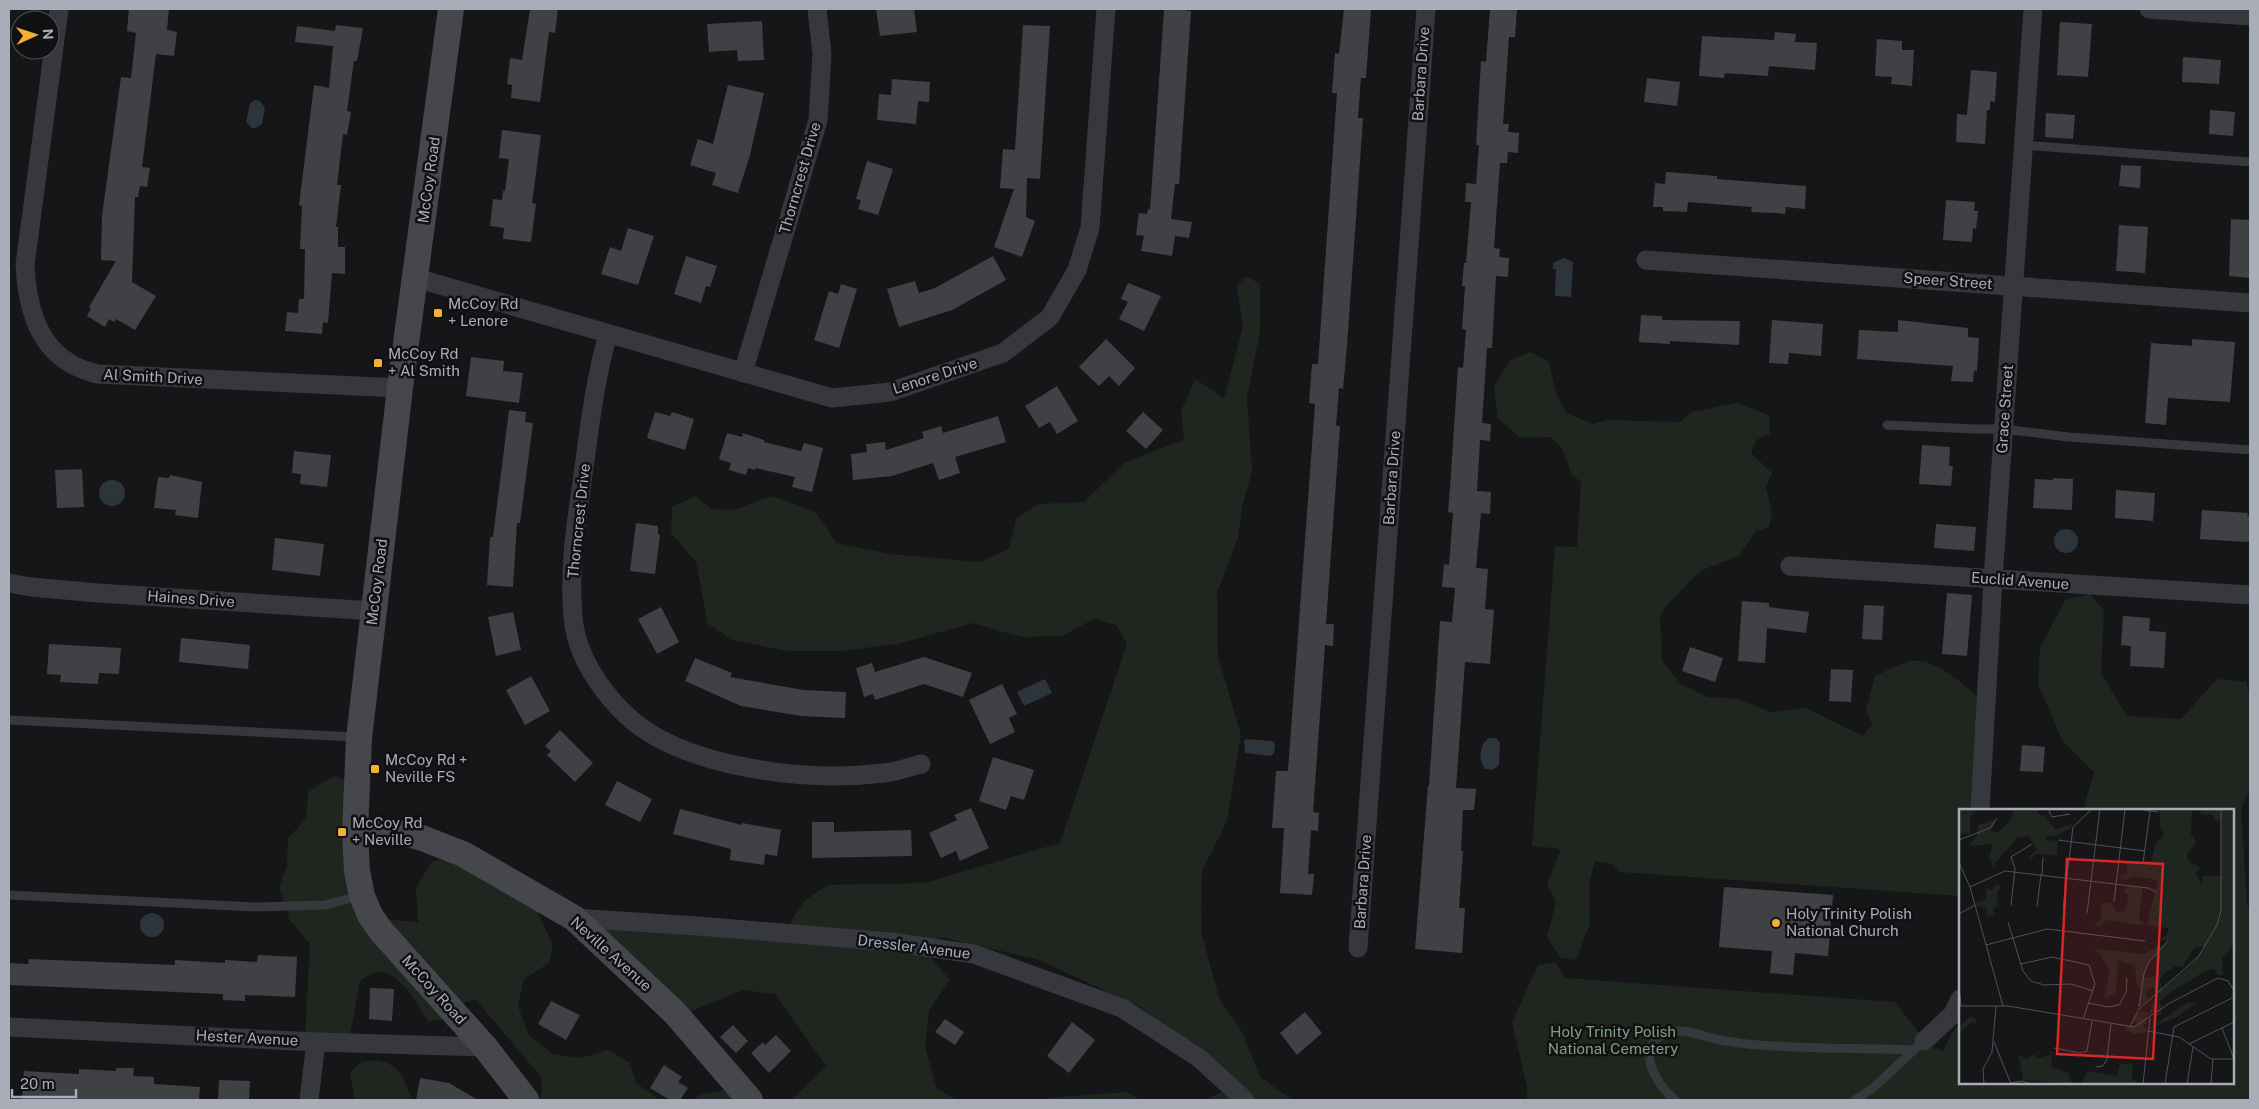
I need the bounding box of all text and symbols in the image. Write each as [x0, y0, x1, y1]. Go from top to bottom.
north arrow [10, 10, 60, 60]
street label: Barbara Drive [1409, 26, 1432, 122]
text: N [40, 28, 56, 40]
street label: Thorncrest Drive [775, 120, 824, 236]
street label: McCoy Road [414, 136, 443, 224]
street label: Speer Street [1903, 269, 1993, 292]
place label: McCoy Rd + Lenore [448, 295, 518, 329]
marker: McCoy Rd + Lenore [432, 307, 444, 319]
place label: McCoy Rd + Al Smith [388, 345, 460, 379]
street label: Lenore Drive [891, 354, 979, 397]
marker: McCoy Rd + Al Smith [372, 357, 384, 369]
street label: Grace Street [1993, 364, 2016, 454]
street label: Al Smith Drive [103, 365, 203, 388]
street label: Barbara Drive [1380, 430, 1403, 526]
street label: Thorncrest Drive [564, 463, 593, 579]
street label: McCoy Road [363, 538, 390, 626]
street label: Euclid Avenue [1970, 569, 2070, 592]
street label: Haines Drive [147, 587, 235, 610]
place label: McCoy Rd + Neville FS [385, 751, 467, 785]
marker: McCoy Rd + Neville FS [369, 763, 381, 775]
inset map [1959, 809, 2234, 1084]
place label: McCoy Rd + Neville [352, 814, 422, 848]
marker: McCoy Rd + Neville [336, 826, 348, 838]
street label: Barbara Drive [1351, 834, 1374, 930]
place label: Holy Trinity Polish National Church [1786, 905, 1912, 939]
street label: Neville Avenue [567, 913, 655, 994]
marker: Holy Trinity Polish National Church [1770, 917, 1782, 929]
street label: Dressler Avenue [857, 931, 971, 962]
street label: McCoy Road [399, 952, 470, 1028]
park label: Holy Trinity Polish National Cemetery [1548, 1023, 1678, 1057]
street label: Hester Avenue [195, 1026, 299, 1049]
scale bar [12, 1066, 76, 1098]
text: 20 m [20, 1075, 55, 1092]

